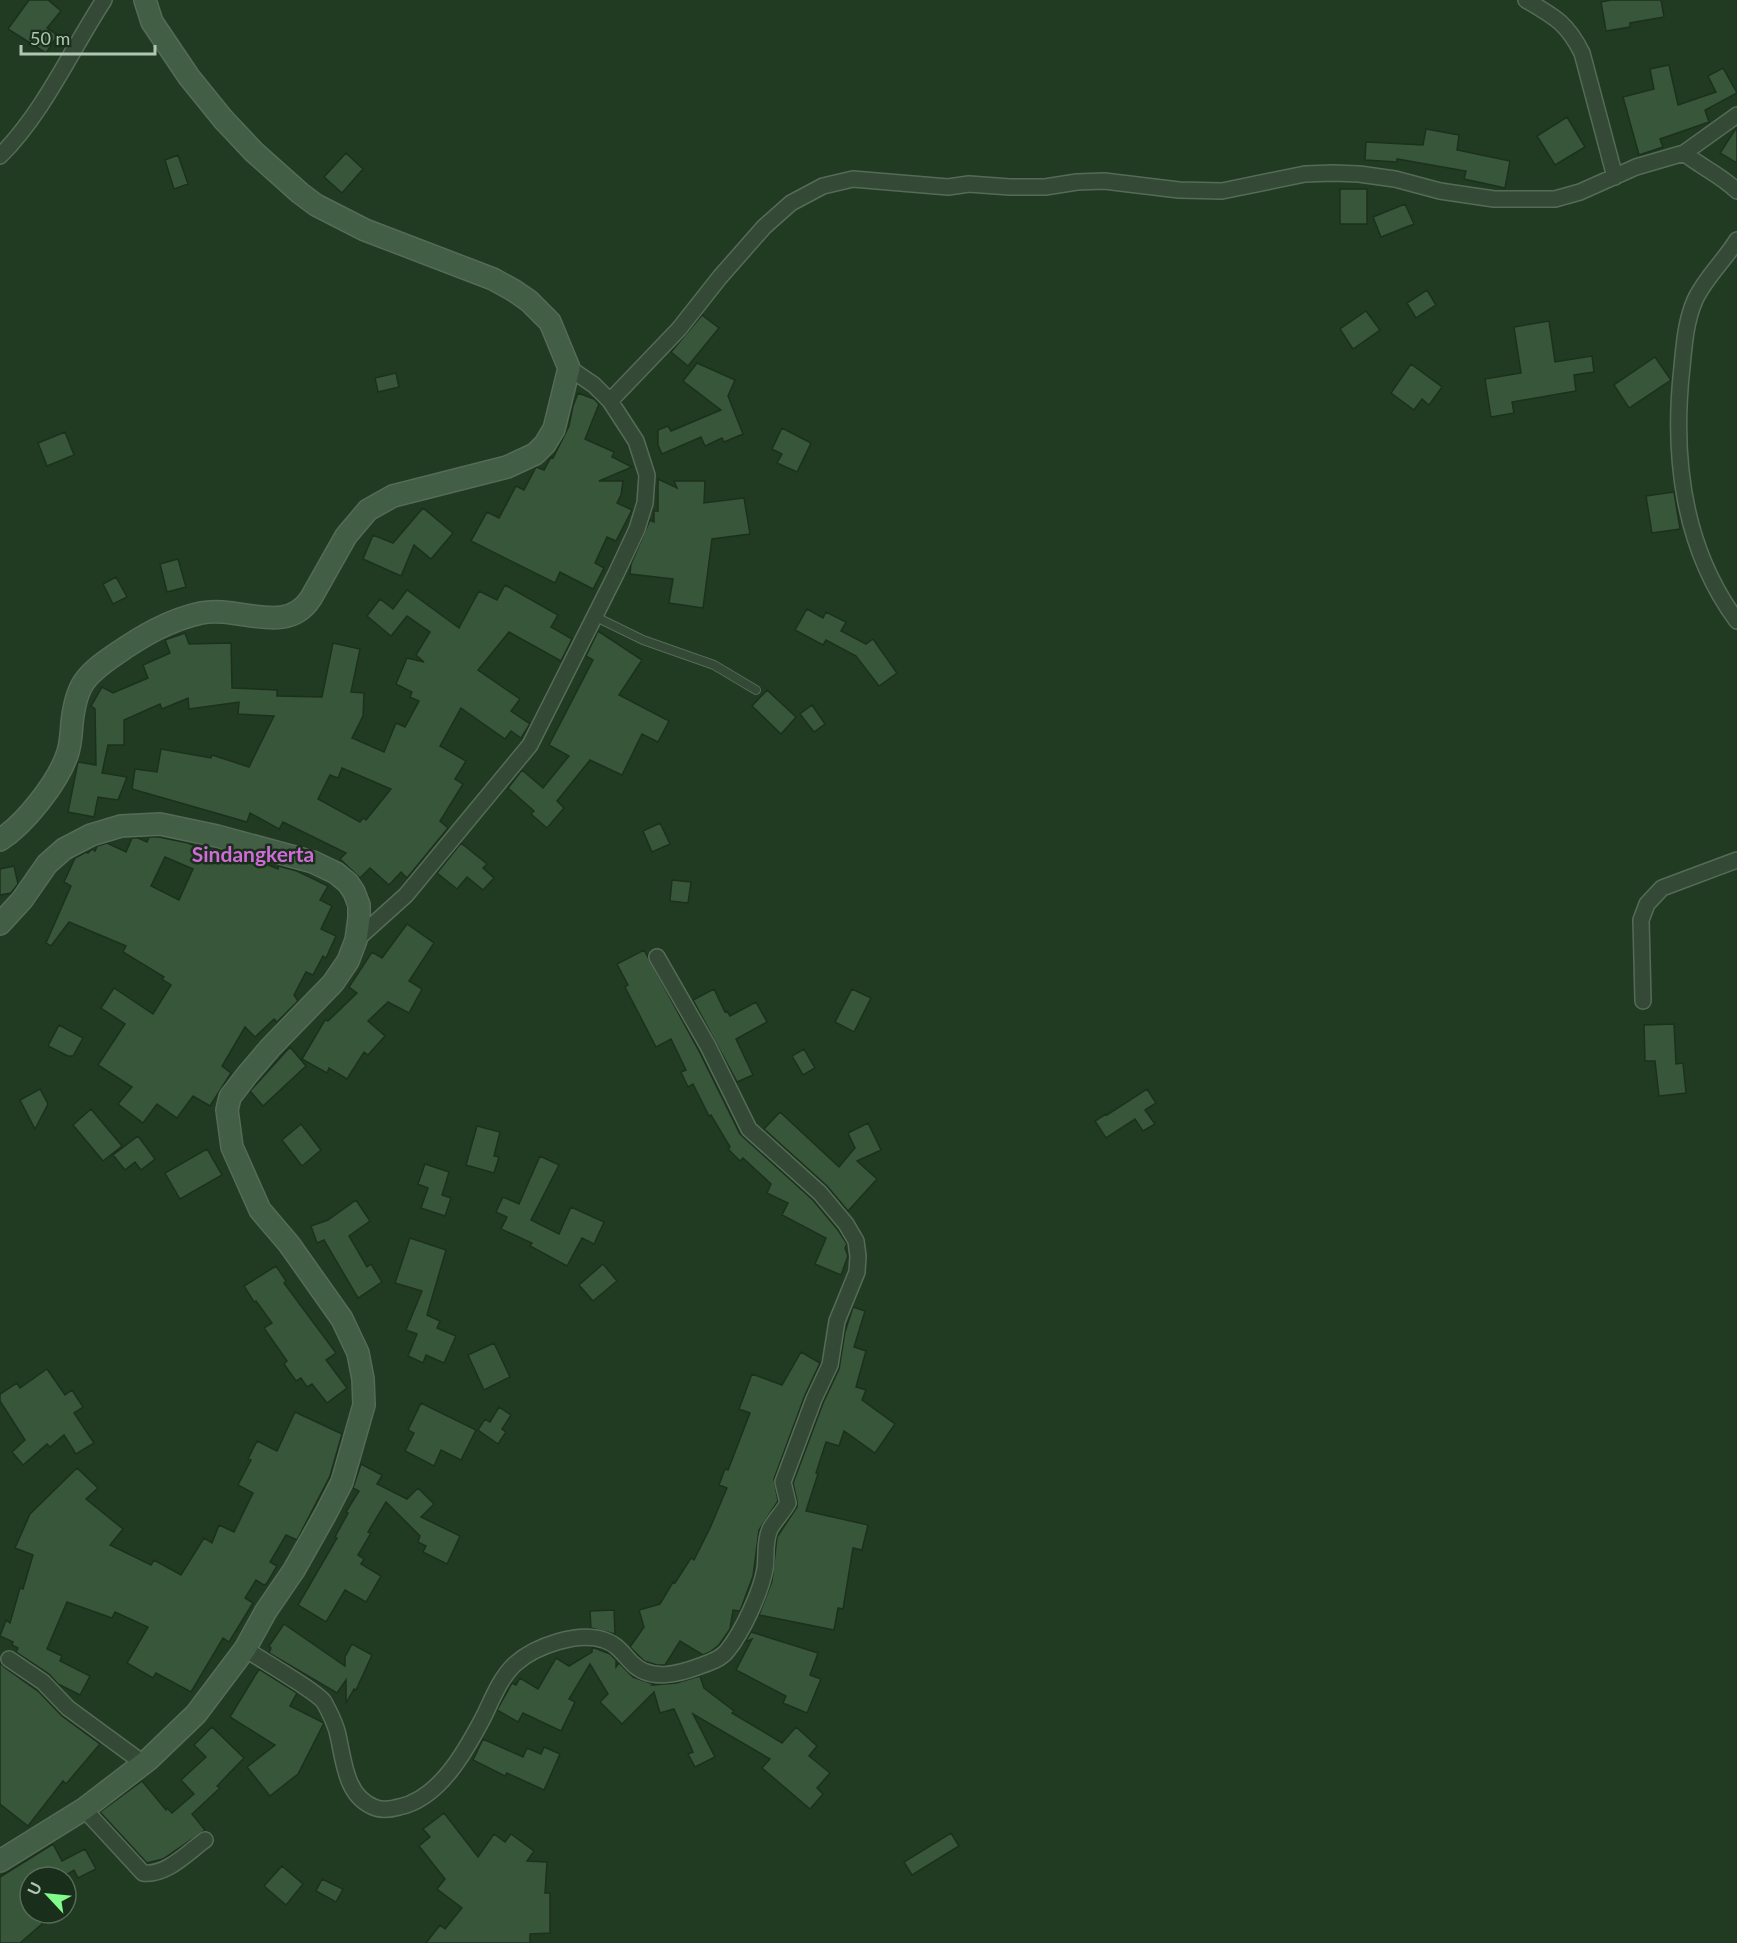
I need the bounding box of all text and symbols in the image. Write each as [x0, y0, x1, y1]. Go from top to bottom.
scale bar [21, 18, 154, 56]
text: 50 m [30, 27, 70, 49]
district label: Sindangkerta [192, 841, 314, 866]
north arrow [18, 1865, 78, 1925]
text: U [23, 1879, 45, 1898]

